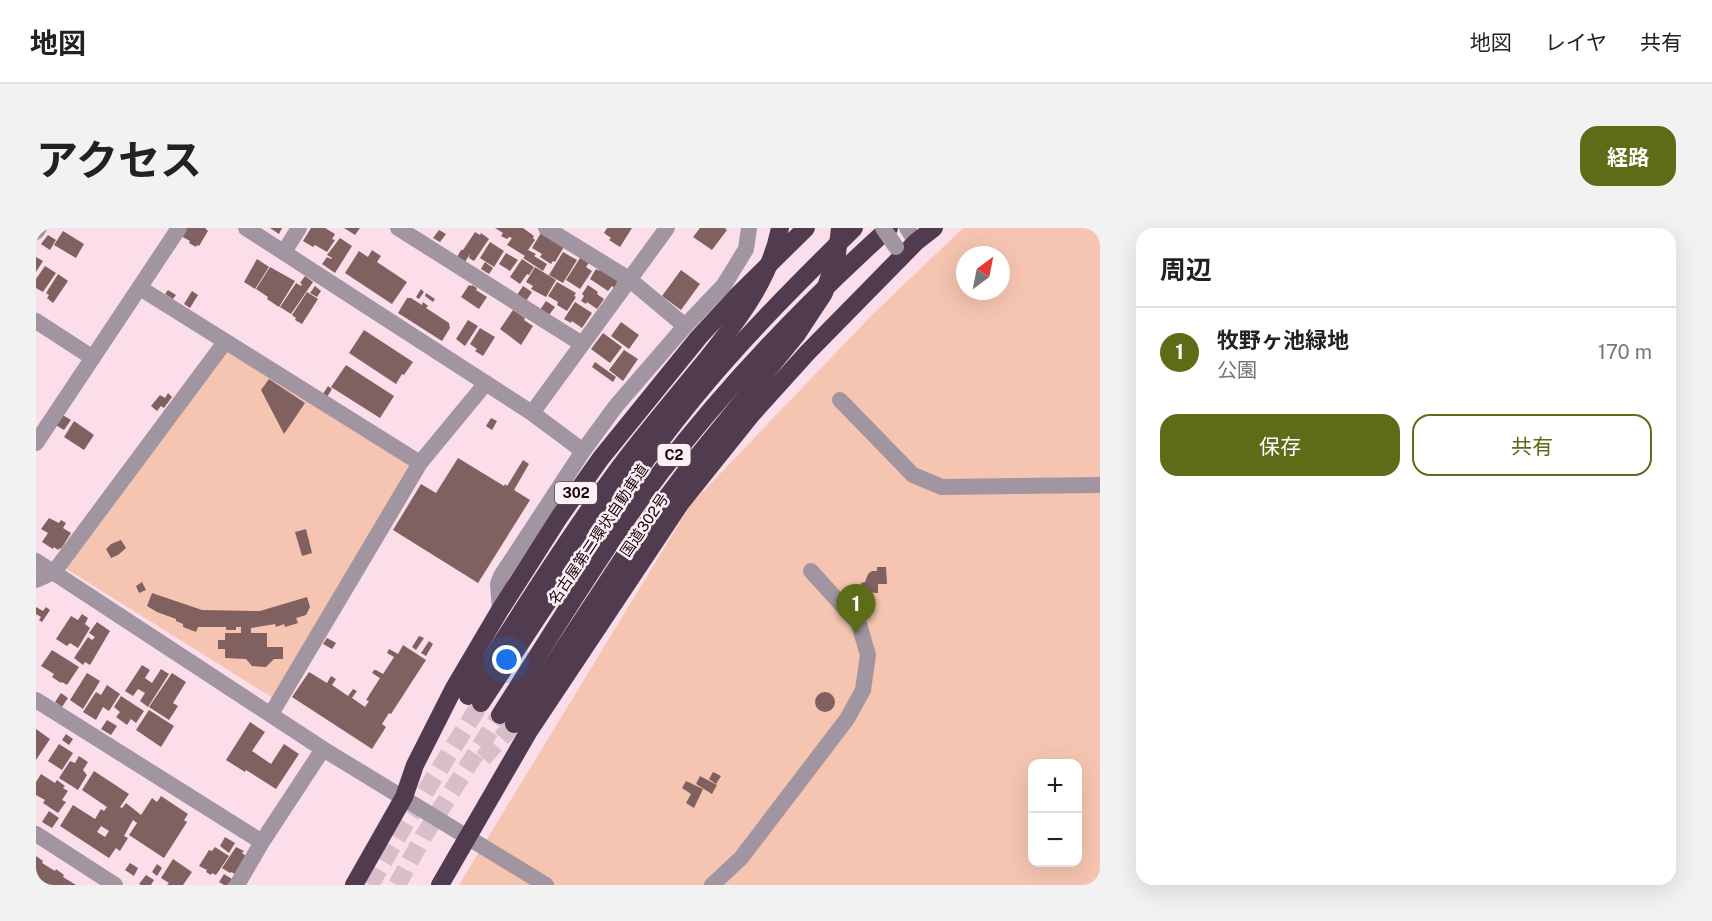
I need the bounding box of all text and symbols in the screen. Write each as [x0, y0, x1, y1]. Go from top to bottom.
text: 地図 [30, 26, 86, 59]
text: 地図 [1470, 30, 1512, 55]
text: レイヤ [1545, 30, 1607, 55]
text: 共有 [1640, 30, 1682, 55]
button: 経路 [1580, 126, 1676, 186]
text: アクセス [36, 135, 202, 184]
north arrow [956, 246, 1010, 300]
text: 周辺 [1160, 254, 1212, 285]
text: 牧野ヶ池緑地 [1217, 327, 1349, 353]
text: 1 [1175, 340, 1184, 364]
text: 170 m [1598, 340, 1652, 364]
text: 公園 [1217, 358, 1257, 382]
button: 保存 [1160, 414, 1400, 476]
button: 共有 [1412, 414, 1652, 476]
road number: C2 [658, 444, 690, 466]
street label: 名古屋第二環状自動車道 [545, 461, 651, 607]
road number: 302 [555, 482, 597, 504]
street label: 国道302号 [617, 490, 671, 560]
pin: 1 [836, 584, 876, 634]
your location [492, 645, 521, 674]
map controls [1028, 759, 1082, 867]
button: + [1028, 759, 1082, 813]
button: − [1028, 813, 1082, 867]

